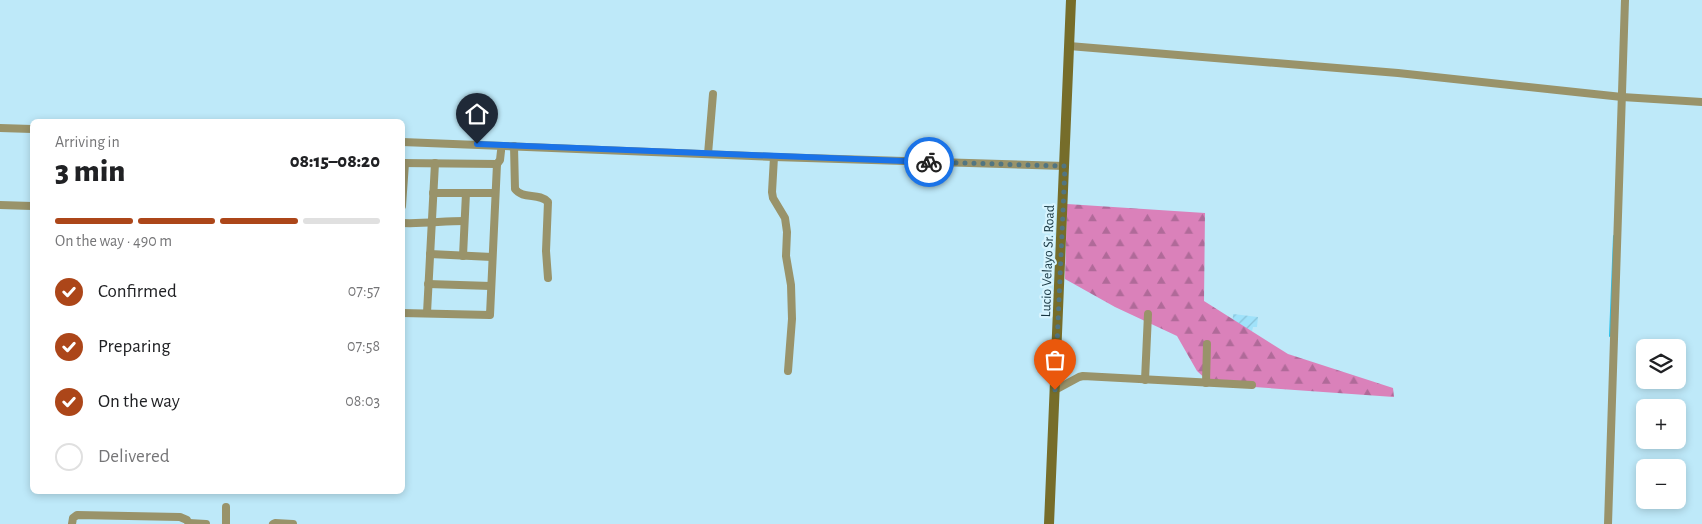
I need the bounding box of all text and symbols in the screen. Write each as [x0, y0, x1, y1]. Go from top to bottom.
pin [456, 93, 498, 144]
icon: home [463, 100, 491, 128]
text: Arriving in [55, 134, 120, 150]
courier [904, 137, 954, 187]
icon: bike [915, 148, 943, 176]
text: 08:15–08:20 [290, 152, 380, 171]
text: 3 min [55, 155, 125, 187]
street label: Lucio Velayo Sr. Road [1039, 205, 1057, 318]
text: On the way · 490 m [55, 233, 172, 249]
icon: check [55, 278, 83, 306]
text: Confirmed [98, 282, 177, 301]
text: 07:57 [348, 283, 380, 299]
icon: check [55, 333, 83, 361]
text: Preparing [98, 337, 171, 356]
text: 07:58 [347, 338, 380, 354]
pin [1034, 339, 1076, 390]
map controls [1636, 339, 1686, 509]
button: layers [1636, 339, 1686, 389]
icon: bag [1041, 346, 1069, 374]
icon: check [55, 388, 83, 416]
text: On the way [98, 392, 180, 411]
text: 08:03 [345, 393, 380, 409]
button: + [1636, 399, 1686, 449]
text: Delivered [98, 447, 170, 466]
button: − [1636, 459, 1686, 509]

